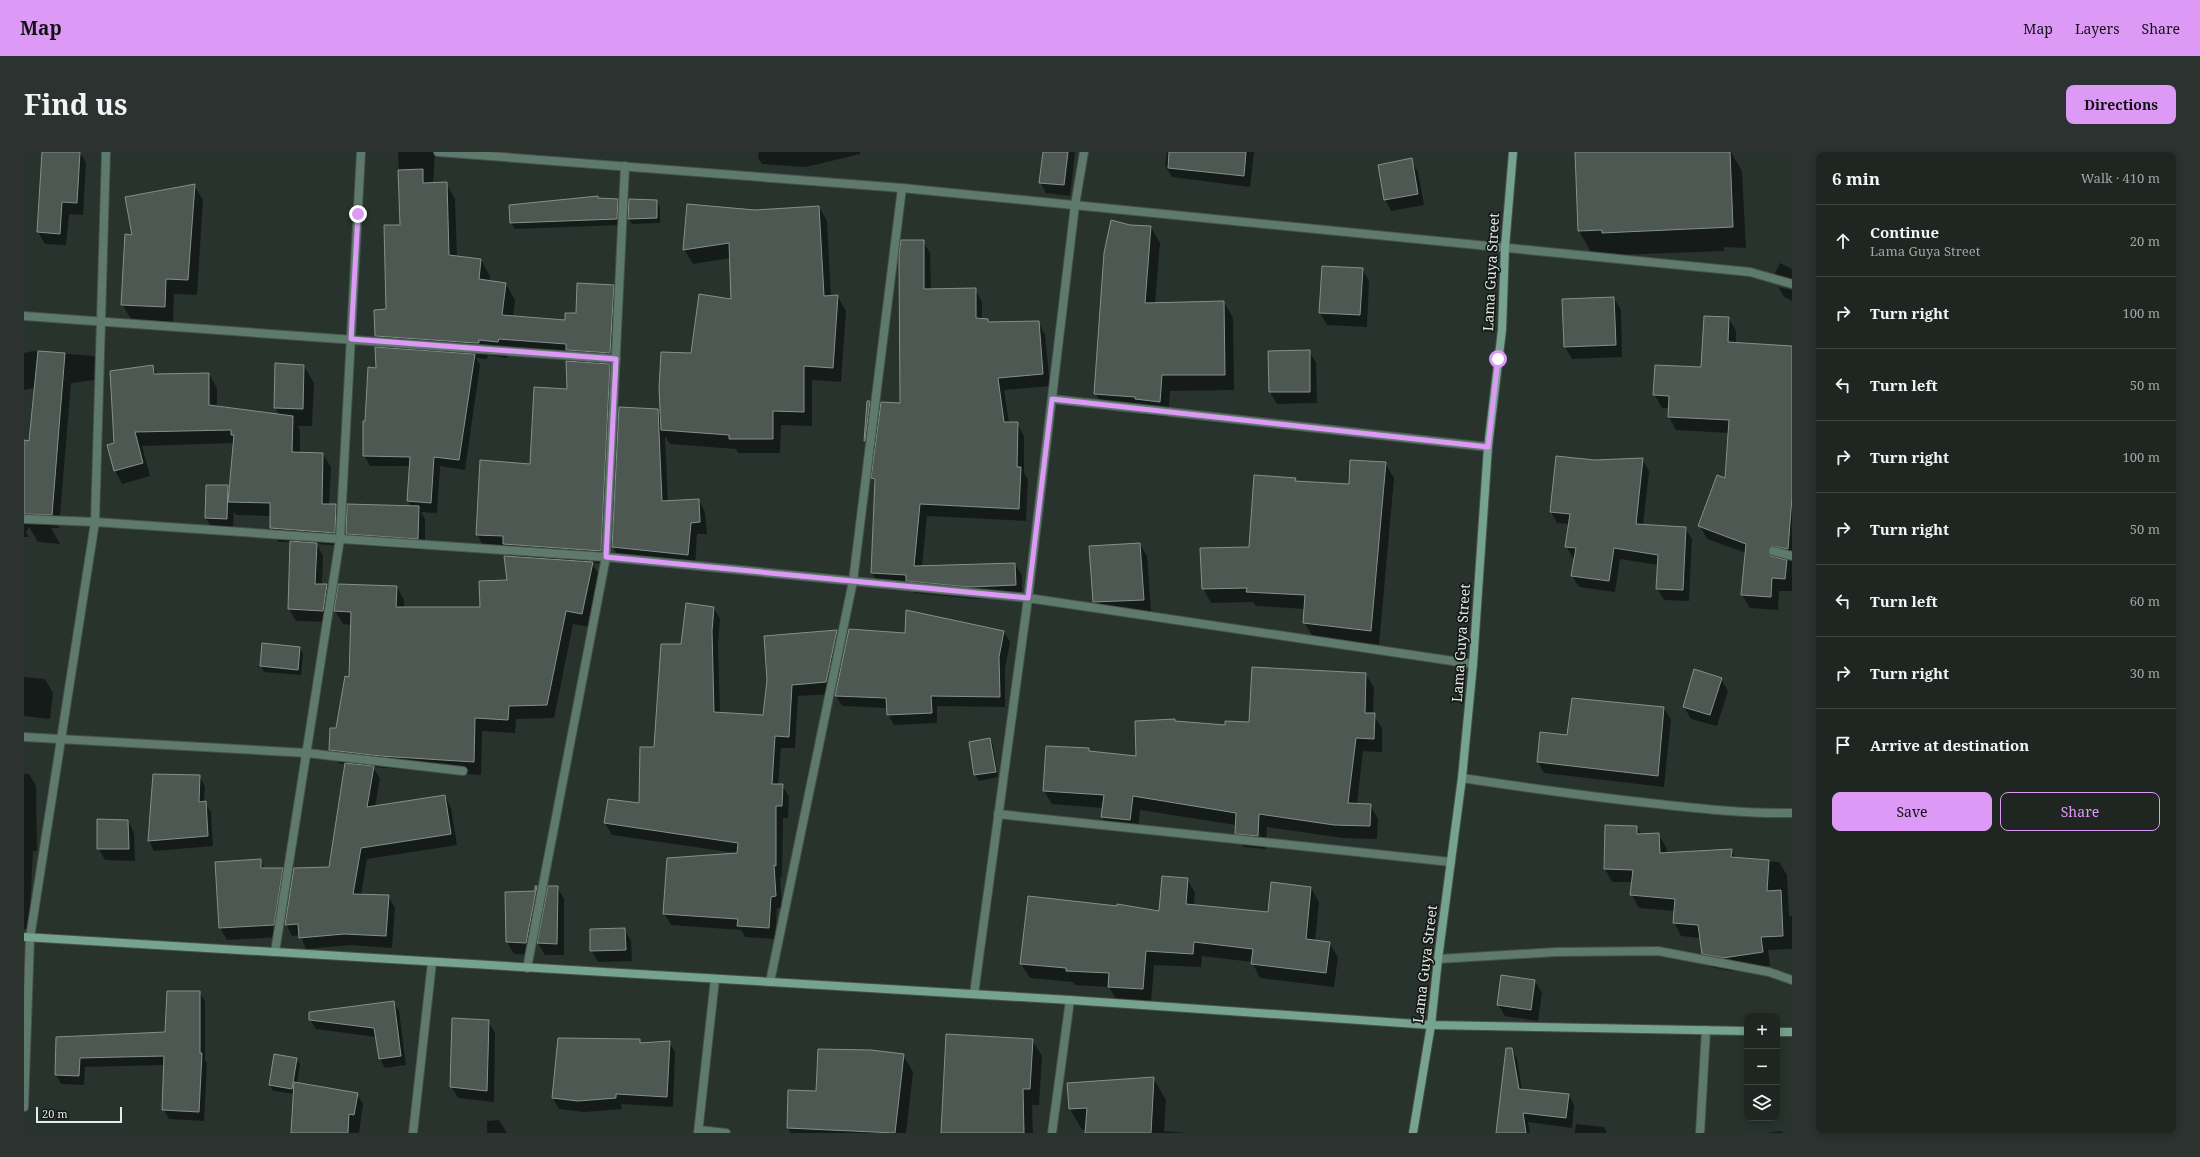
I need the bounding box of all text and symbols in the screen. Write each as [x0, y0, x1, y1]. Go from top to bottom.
text: Map [20, 15, 62, 41]
text: Map [2023, 19, 2053, 38]
text: Layers [2075, 19, 2120, 38]
text: Share [2142, 19, 2180, 38]
text: Find us [24, 85, 128, 123]
button: Directions [2066, 85, 2176, 124]
text: 6 min [1832, 167, 1880, 190]
text: Walk · 410 m [2081, 169, 2160, 187]
route end [349, 205, 367, 223]
street label: Lama Guya Street [1478, 212, 1503, 332]
text: Continue [1870, 222, 1939, 242]
icon: ahead [1832, 230, 1854, 252]
text: 20 m [2130, 232, 2160, 250]
text: Lama Guya Street [1870, 242, 1980, 260]
icon: right [1832, 302, 1854, 324]
text: Turn right [1870, 303, 1949, 323]
text: 100 m [2123, 304, 2160, 322]
route start [1489, 350, 1507, 368]
icon: left [1832, 374, 1854, 396]
text: Turn left [1870, 375, 1938, 395]
text: 50 m [2130, 376, 2160, 394]
icon: right [1832, 446, 1854, 468]
text: Turn right [1870, 447, 1949, 467]
text: 100 m [2123, 448, 2160, 466]
icon: right [1832, 518, 1854, 540]
text: Turn right [1870, 519, 1949, 539]
text: 50 m [2130, 520, 2160, 538]
street label: Lama Guya Street [1447, 583, 1474, 703]
icon: left [1832, 590, 1854, 612]
text: Turn left [1870, 591, 1938, 611]
text: 60 m [2130, 592, 2160, 610]
icon: right [1832, 662, 1854, 684]
text: Turn right [1870, 663, 1949, 683]
text: 30 m [2130, 664, 2160, 682]
icon: arrive [1832, 734, 1854, 756]
text: Arrive at destination [1870, 735, 2029, 755]
button: Save [1832, 792, 1992, 831]
button: Share [2000, 792, 2160, 831]
street label: Lama Guya Street [1408, 904, 1441, 1024]
map controls [1744, 1013, 1780, 1121]
button: + [1744, 1013, 1780, 1049]
button: − [1744, 1049, 1780, 1085]
button: layers [1744, 1085, 1780, 1121]
scale bar [36, 1105, 122, 1124]
text: 20 m [42, 1106, 68, 1121]

